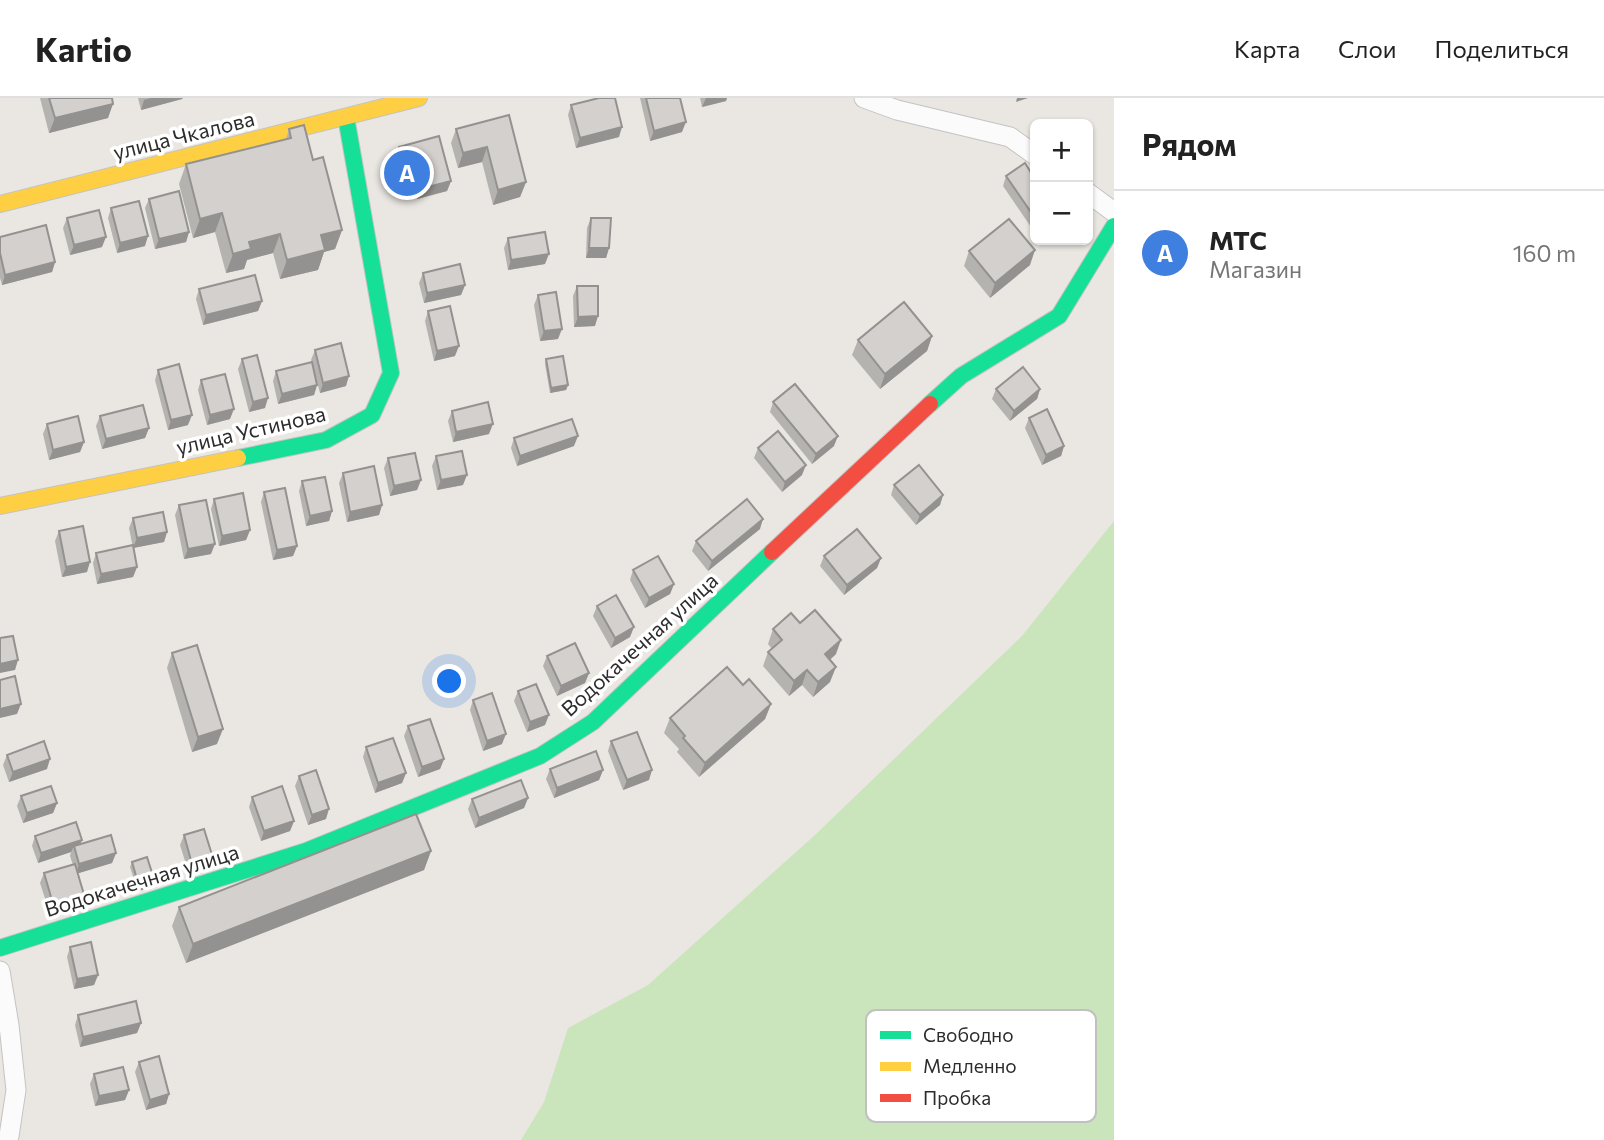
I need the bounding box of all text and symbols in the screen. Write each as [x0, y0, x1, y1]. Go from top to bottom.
text: Kartio [35, 28, 132, 69]
text: Карта [1234, 34, 1300, 63]
text: Слои [1338, 34, 1396, 63]
text: Поделиться [1434, 34, 1569, 63]
street label: улица Чкалова [111, 105, 257, 164]
map controls [1030, 119, 1093, 245]
button: + [1030, 119, 1093, 182]
text: Рядом [1142, 125, 1236, 162]
pin: A [384, 147, 430, 199]
button: − [1030, 182, 1093, 245]
text: МТС [1209, 224, 1267, 255]
text: A [1157, 239, 1173, 267]
text: 160 m [1513, 239, 1576, 267]
text: Магазин [1209, 255, 1302, 283]
street label: улица Устинова [174, 400, 328, 459]
street label: Водокачечная улица [556, 567, 722, 721]
your location [432, 664, 466, 698]
street label: Водокачечная улица [41, 838, 242, 921]
legend [866, 1010, 1096, 1122]
text: Свободно [923, 1023, 1013, 1046]
text: Медленно [923, 1054, 1017, 1077]
text: Пробка [923, 1086, 991, 1109]

